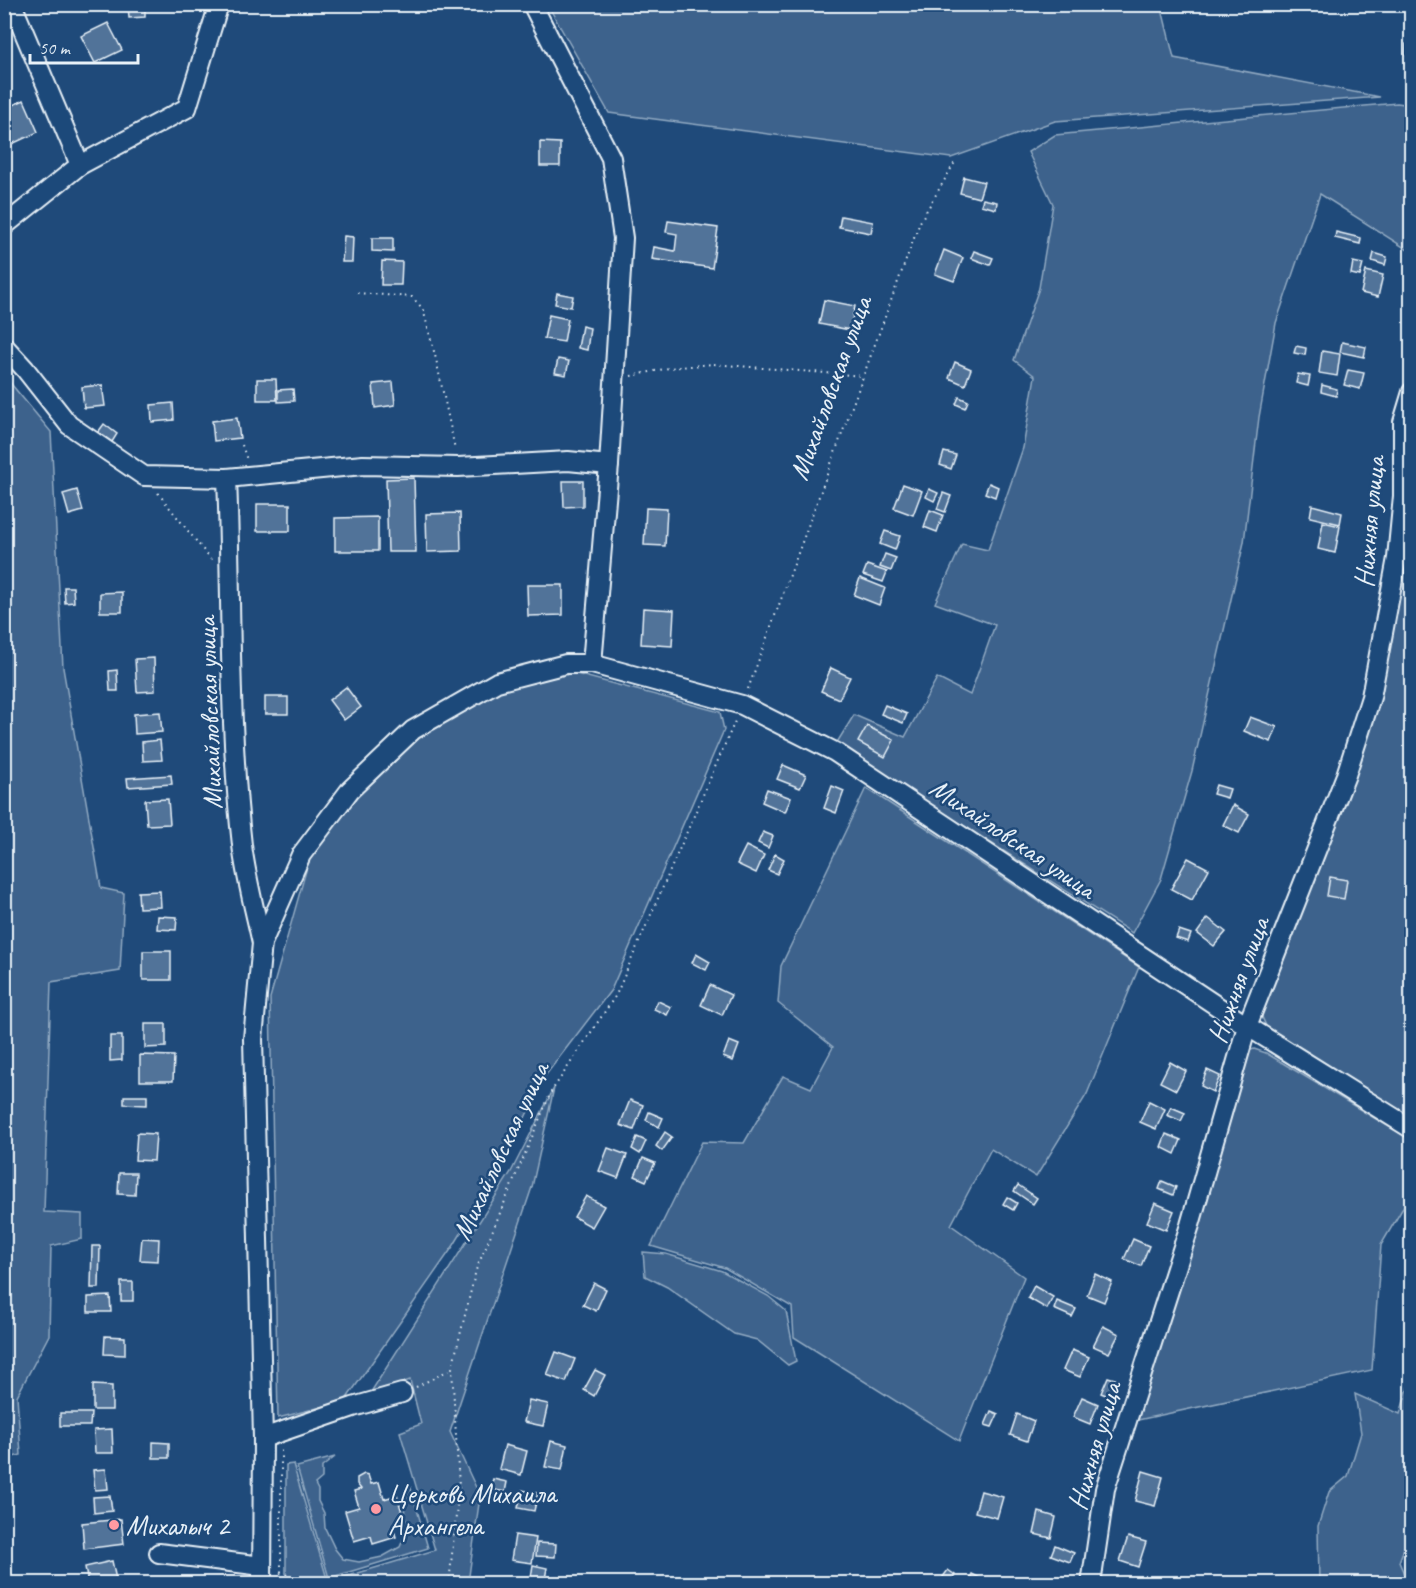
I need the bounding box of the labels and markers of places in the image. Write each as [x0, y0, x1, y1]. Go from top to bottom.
place label: Церковь Михаила Архангела [388, 1476, 558, 1543]
marker: Церковь Михаила Архангела [369, 1502, 383, 1516]
place label: Михалыч 2 [126, 1508, 231, 1543]
marker: Михалыч 2 [107, 1518, 121, 1532]

